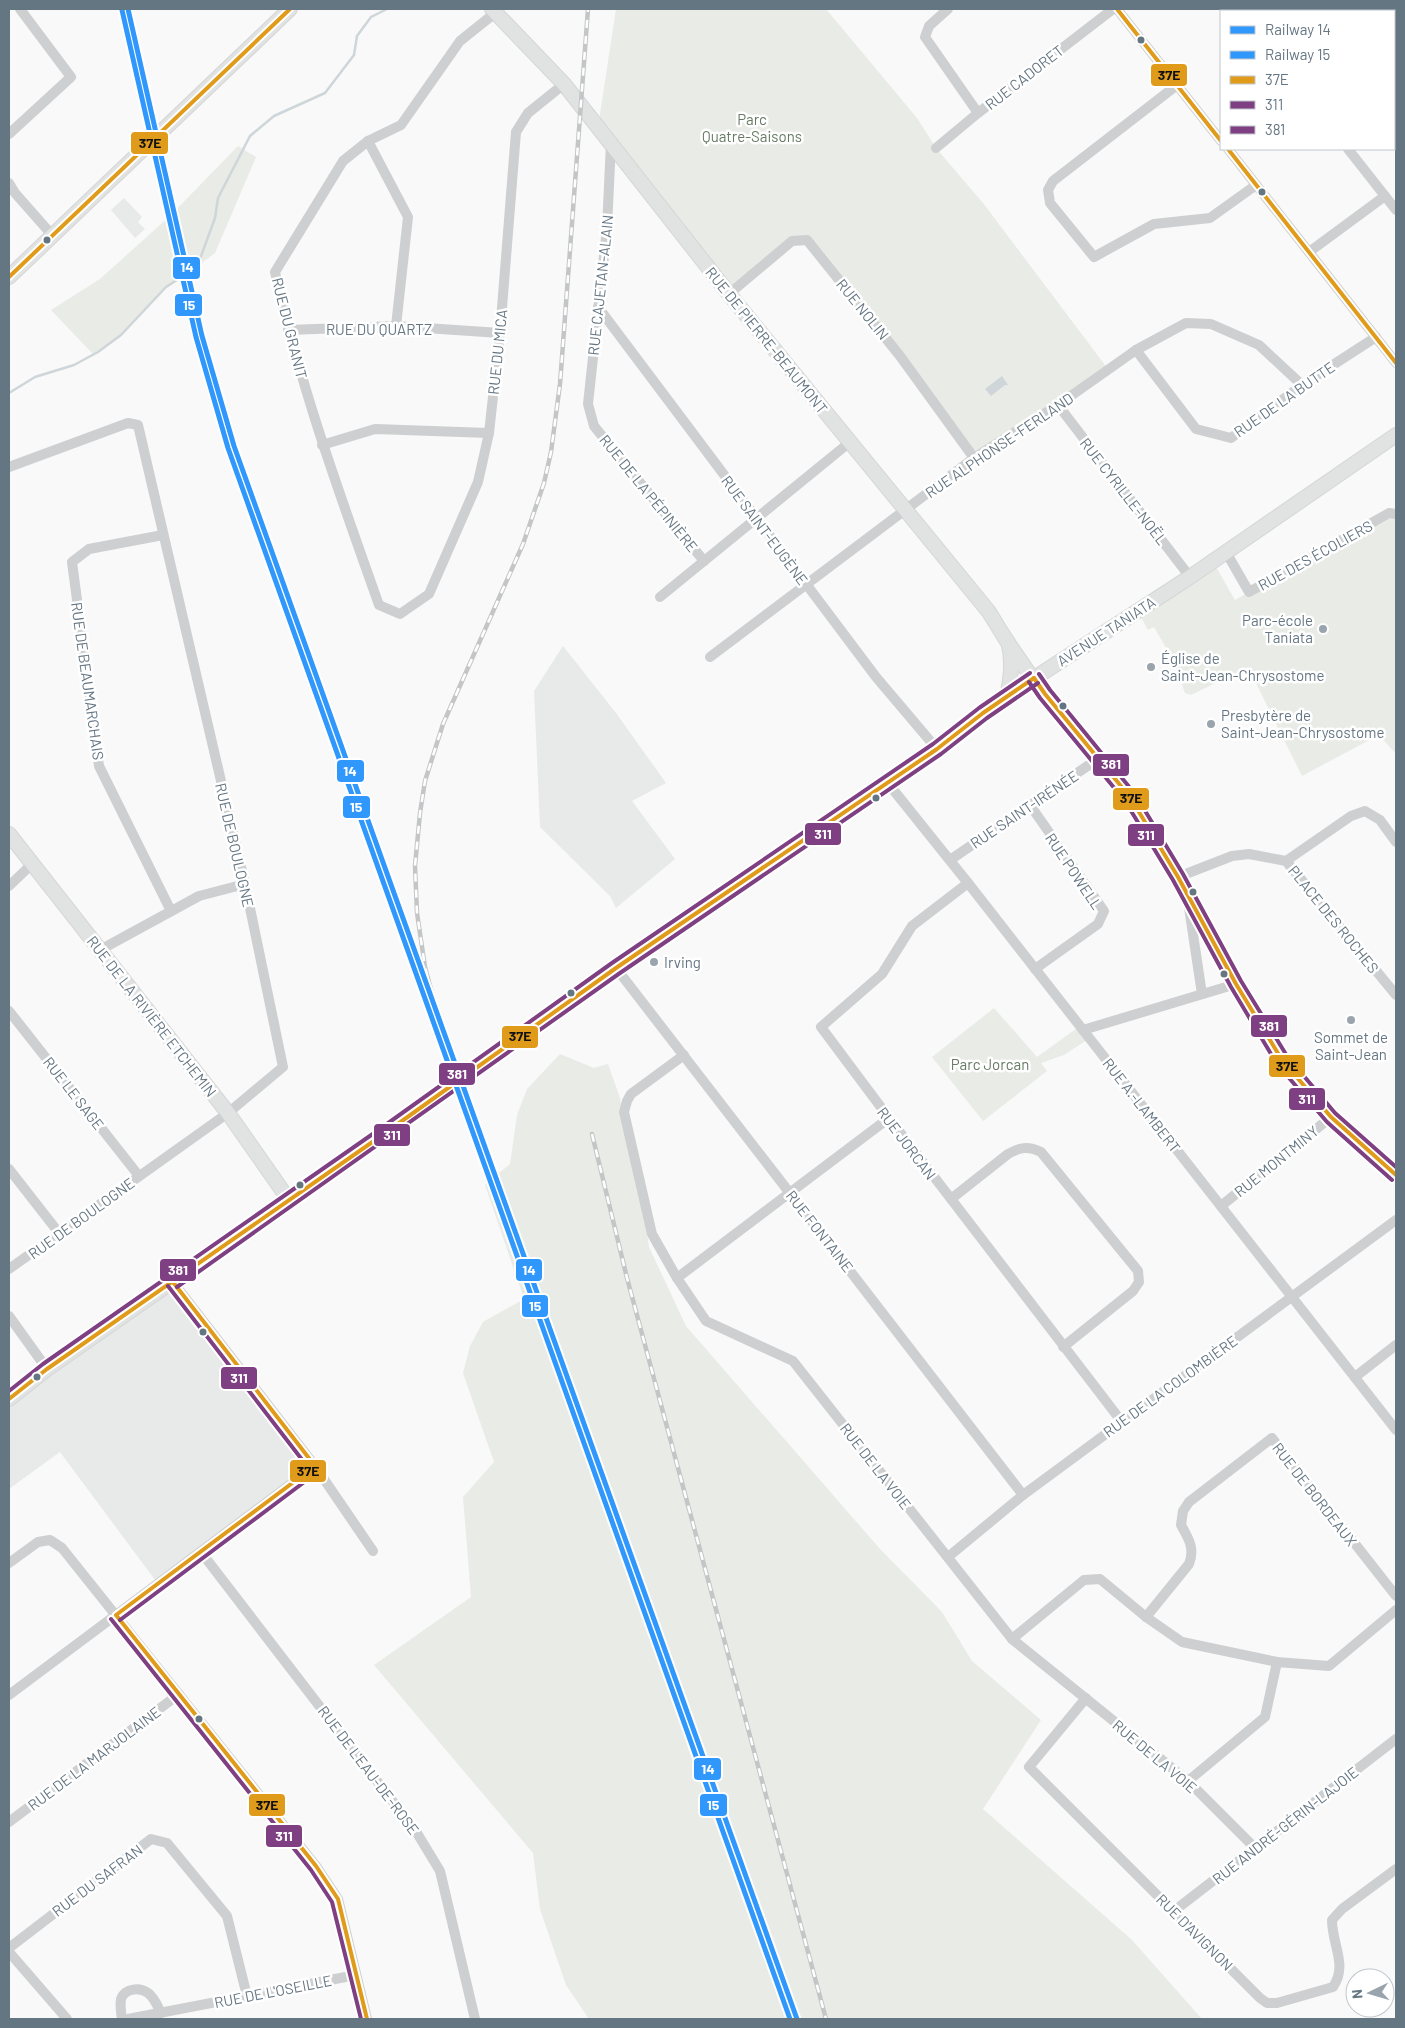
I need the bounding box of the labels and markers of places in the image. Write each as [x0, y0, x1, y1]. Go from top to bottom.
unlabelled marker [1136, 35, 1146, 45]
unlabelled marker [1257, 187, 1267, 197]
unlabelled marker [42, 235, 52, 245]
place label: Parc-école Taniata [1242, 611, 1313, 646]
marker: Parc-école Taniata [1317, 623, 1329, 635]
place label: Église de Saint-Jean-Chrysostome [1161, 649, 1324, 684]
marker: Église de Saint-Jean-Chrysostome [1145, 661, 1157, 673]
unlabelled marker [1058, 701, 1068, 711]
place label: Presbytère de Saint-Jean-Chrysostome [1221, 706, 1384, 741]
marker: Presbytère de Saint-Jean-Chrysostome [1205, 718, 1217, 730]
unlabelled marker [871, 793, 881, 803]
unlabelled marker [1188, 887, 1198, 897]
place label: Irving [664, 953, 701, 971]
marker: Irving [648, 956, 660, 968]
unlabelled marker [1219, 969, 1229, 979]
unlabelled marker [566, 988, 576, 998]
marker: Sommet de Saint-Jean [1345, 1014, 1357, 1026]
place label: Sommet de Saint-Jean [1314, 1028, 1388, 1063]
unlabelled marker [295, 1180, 305, 1190]
unlabelled marker [198, 1327, 208, 1337]
unlabelled marker [32, 1372, 42, 1382]
unlabelled marker [194, 1714, 204, 1724]

